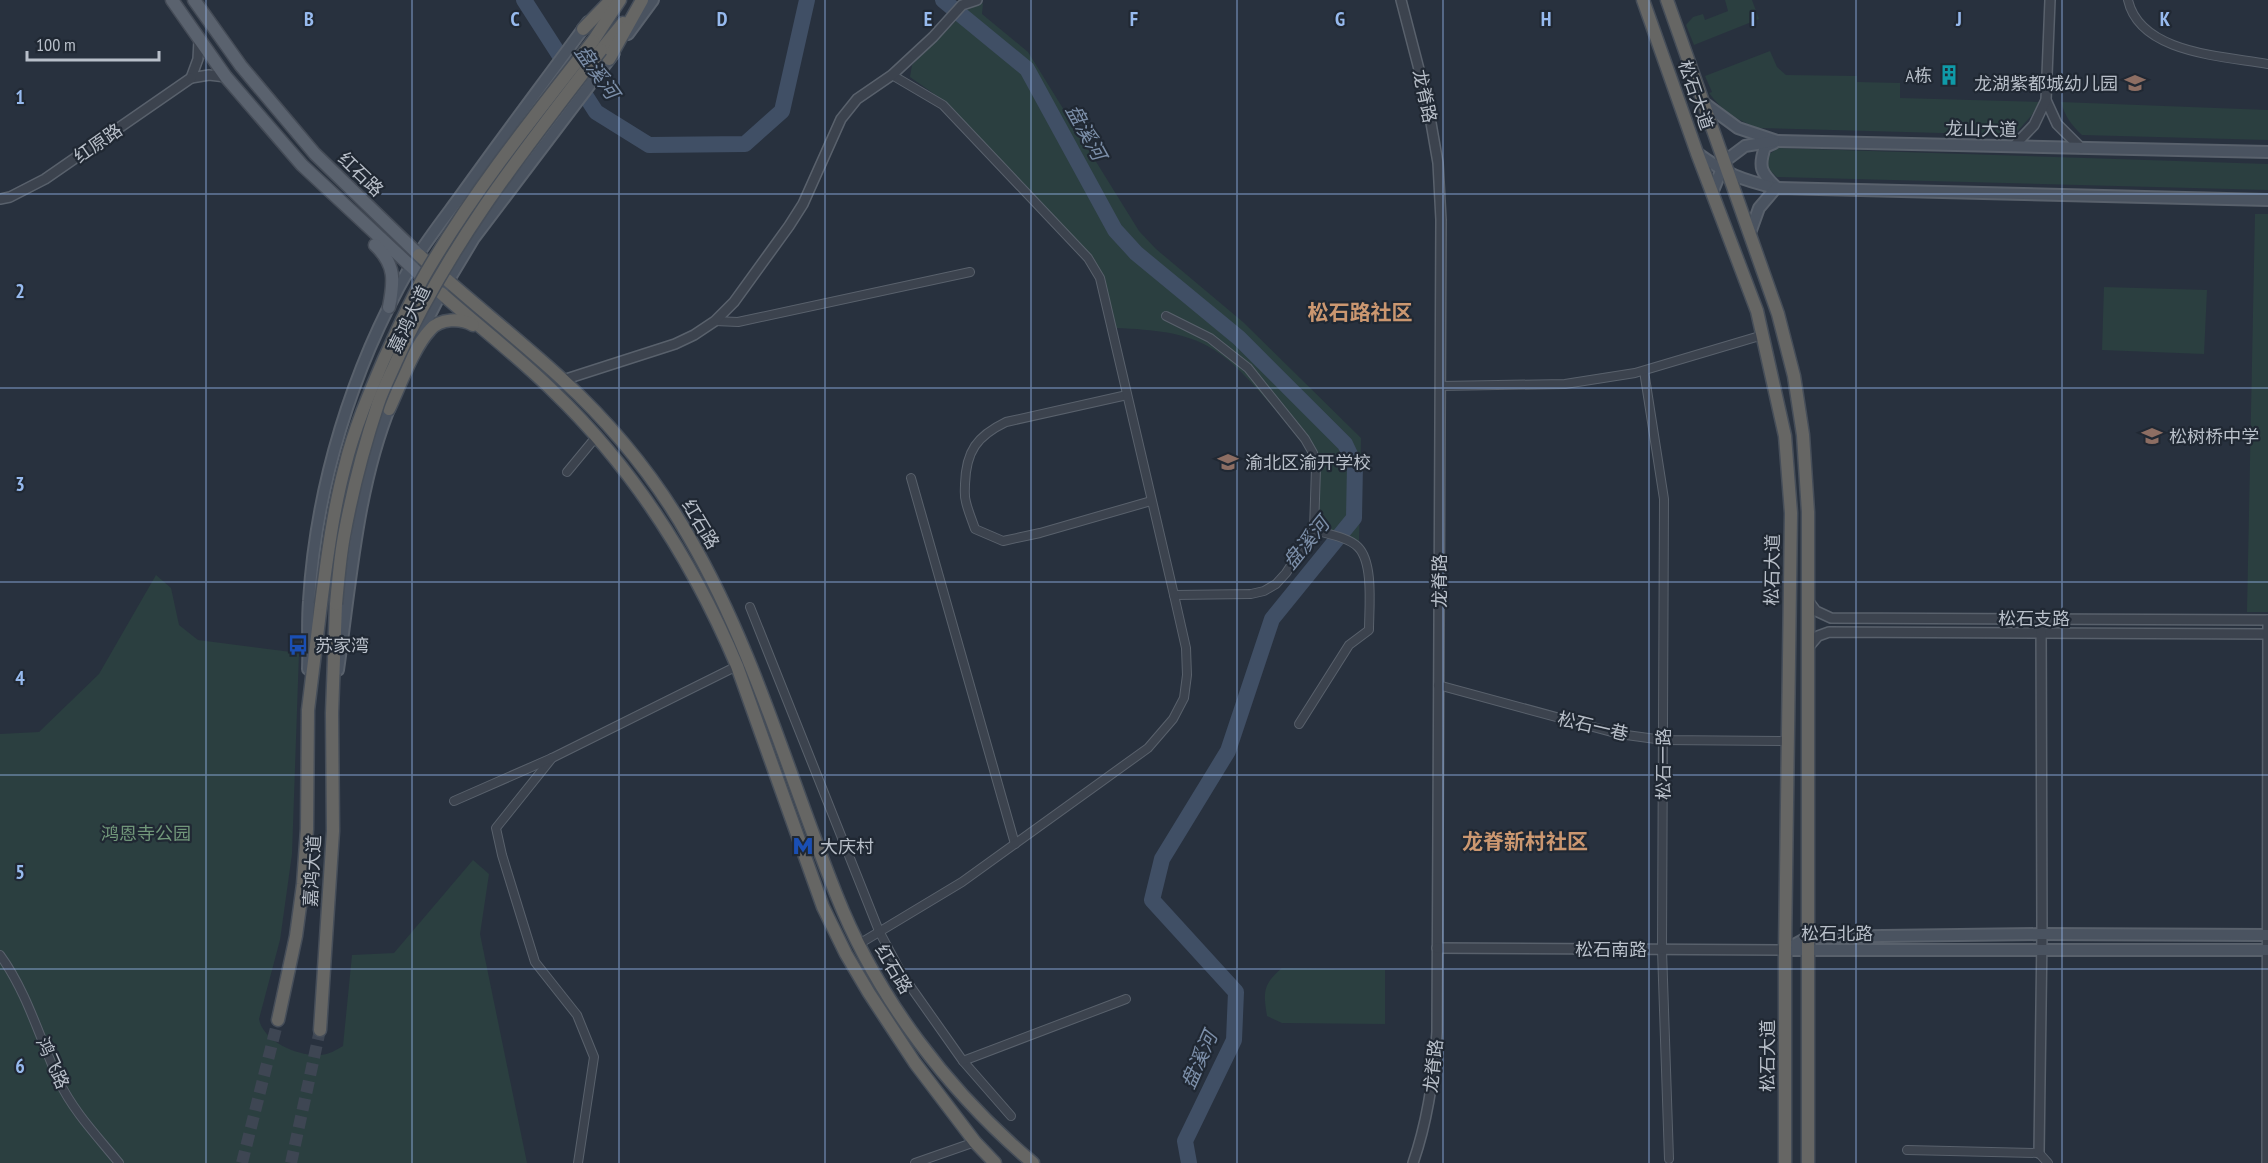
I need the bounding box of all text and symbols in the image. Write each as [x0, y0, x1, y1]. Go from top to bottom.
text: B [304, 6, 314, 32]
text: C [510, 6, 520, 32]
text: D [717, 6, 728, 32]
text: E [924, 6, 932, 32]
text: F [1130, 6, 1138, 32]
text: G [1335, 6, 1345, 32]
text: H [1541, 6, 1551, 32]
text: I [1751, 6, 1755, 32]
text: J [1955, 6, 1962, 32]
text: K [2160, 6, 2171, 32]
scale bar [27, 24, 159, 62]
text: 100 m [36, 33, 76, 56]
water label: 盘溪河 [569, 40, 627, 107]
street label: 松石大道 [1673, 57, 1719, 133]
building icon: A栋 [1937, 63, 1961, 87]
place label: A栋 [1905, 64, 1932, 87]
street label: 龙脊路 [1408, 67, 1442, 125]
school or university icon: 龙湖紫都城幼儿园 [2123, 71, 2147, 95]
place label: 龙湖紫都城幼儿园 [1974, 72, 2118, 95]
text: 1 [15, 84, 25, 110]
water label: 盘溪河 [1060, 99, 1114, 168]
street label: 龙山大道 [1945, 117, 2017, 141]
street label: 红原路 [69, 118, 127, 168]
street label: 红石路 [334, 147, 388, 201]
text: 2 [15, 278, 25, 304]
street label: 嘉鸿大道 [383, 282, 435, 356]
district label: 松石路社区 [1308, 299, 1413, 326]
school or university icon: 松树桥中学 [2140, 424, 2164, 448]
place label: 松树桥中学 [2169, 425, 2259, 448]
school or university icon: 渝北区渝开学校 [1216, 450, 1240, 474]
place label: 渝北区渝开学校 [1245, 451, 1371, 474]
text: 3 [15, 471, 25, 497]
street label: 红石路 [677, 495, 725, 553]
water label: 盘溪河 [1277, 508, 1337, 574]
street label: 松石大道 [1760, 534, 1784, 606]
street label: 龙脊路 [1428, 554, 1451, 608]
street label: 松石支路 [1998, 607, 2070, 630]
bus stop icon: 苏家湾 [286, 633, 310, 657]
place label: 苏家湾 [315, 634, 369, 657]
text: 4 [15, 665, 25, 691]
street label: 松石一巷 [1555, 707, 1631, 745]
street label: 松石一路 [1652, 728, 1675, 800]
park label: 鸿恩寺公园 [101, 822, 191, 845]
district label: 龙脊新村社区 [1462, 828, 1588, 855]
street label: 嘉鸿大道 [299, 834, 325, 908]
metro station icon: 大庆村 [791, 834, 815, 858]
place label: 大庆村 [820, 835, 874, 858]
text: 5 [15, 859, 25, 885]
street label: 松石北路 [1801, 922, 1873, 945]
street label: 松石南路 [1575, 938, 1647, 961]
street label: 红石路 [870, 940, 918, 998]
street label: 松石大道 [1756, 1020, 1779, 1092]
water label: 盘溪河 [1175, 1024, 1225, 1093]
street label: 鸿飞路 [32, 1034, 74, 1092]
street label: 龙脊路 [1419, 1038, 1447, 1094]
text: 6 [15, 1053, 25, 1079]

